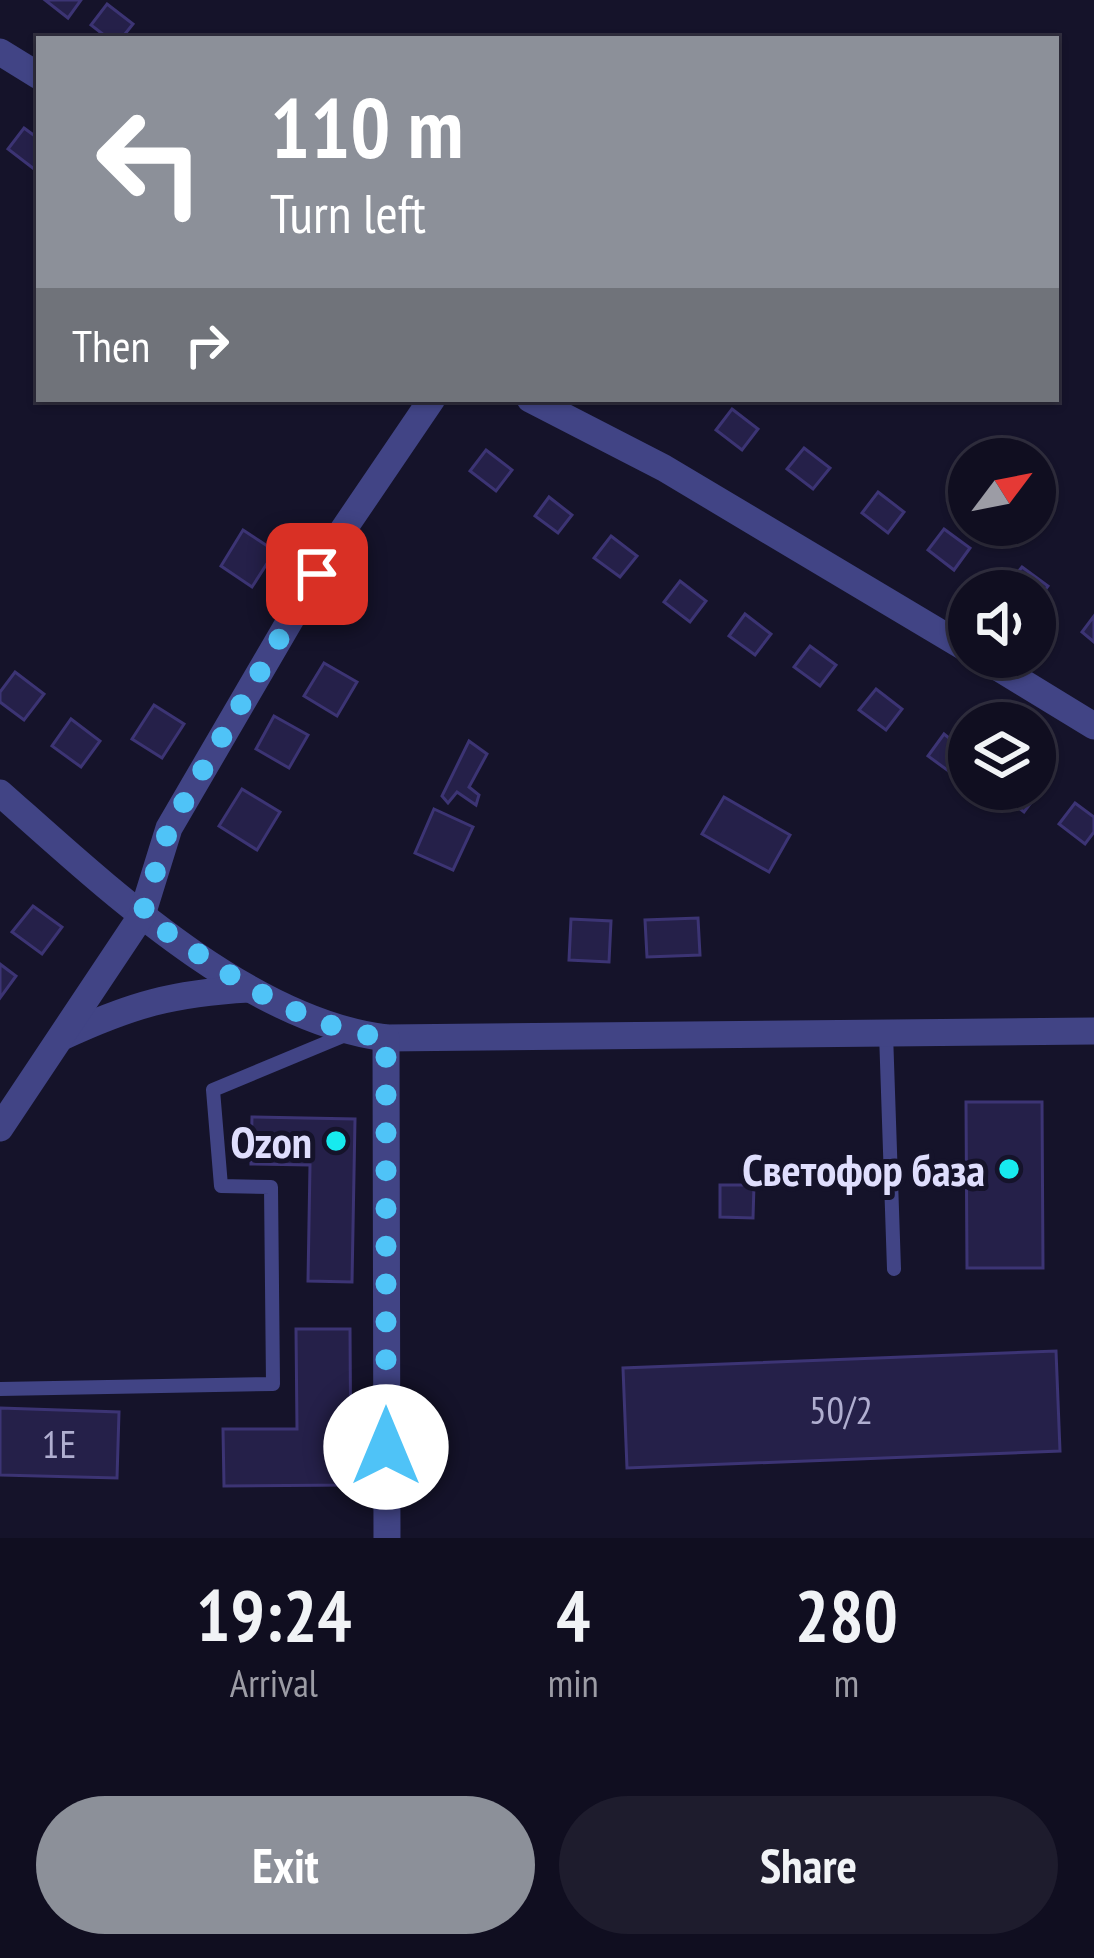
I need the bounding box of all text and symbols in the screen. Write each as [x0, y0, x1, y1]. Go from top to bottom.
text: 110 m [270, 72, 463, 181]
icon: left [72, 84, 228, 240]
text: Turn left [270, 178, 426, 248]
icon: right [174, 312, 240, 378]
text: Then [72, 316, 150, 374]
north arrow [948, 438, 1056, 546]
map controls [948, 438, 1056, 810]
pin [266, 523, 368, 625]
icon: arrive [284, 541, 350, 607]
button: sound [948, 570, 1056, 678]
button: layers [948, 702, 1056, 810]
place label: Ozon [231, 1112, 312, 1170]
marker: Ozon [323, 1128, 349, 1154]
place label: Светофор база [742, 1140, 985, 1198]
marker: Светофор база [996, 1156, 1022, 1182]
position arrow [323, 1384, 449, 1510]
house number: 50/2 [809, 1384, 873, 1435]
house number: 1Е [42, 1418, 76, 1469]
text: 19:24 [196, 1568, 352, 1661]
text: 4 [556, 1568, 590, 1661]
text: 280 [795, 1568, 898, 1661]
text: Arrival [230, 1657, 318, 1708]
text: min [548, 1657, 599, 1708]
text: m [834, 1657, 859, 1708]
button: Exit [36, 1796, 535, 1934]
button: Share [559, 1796, 1058, 1934]

